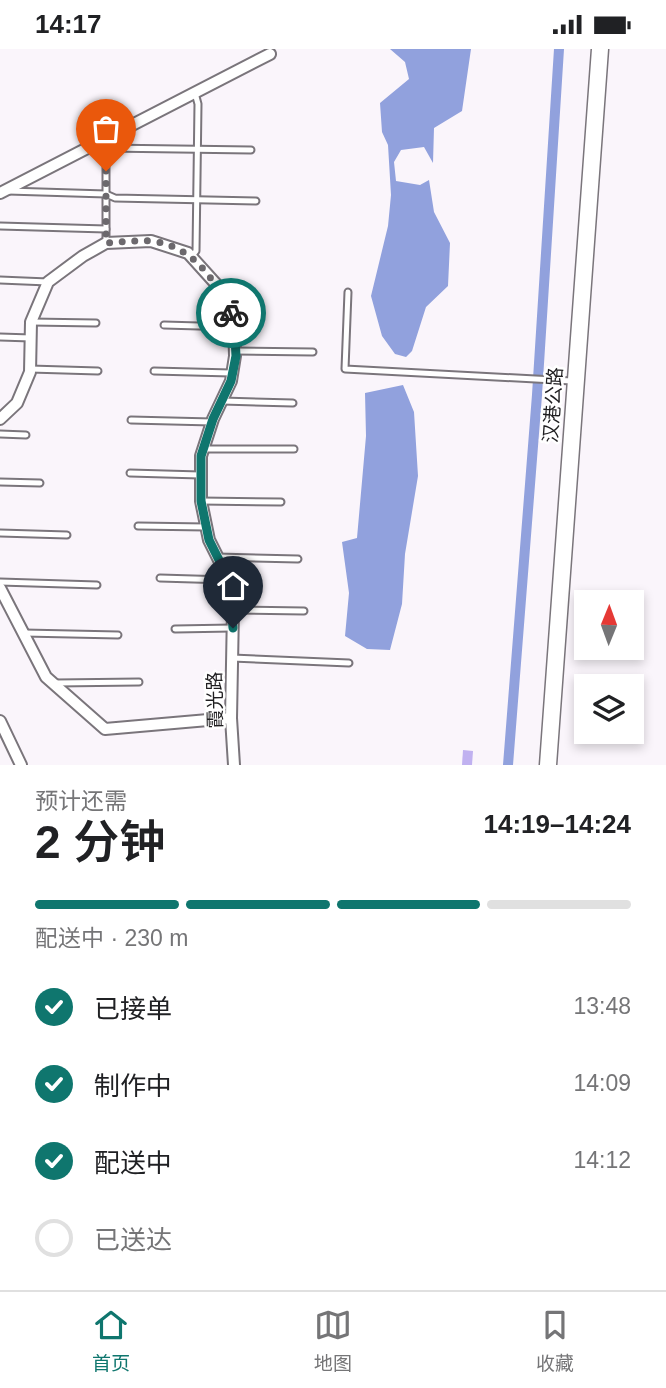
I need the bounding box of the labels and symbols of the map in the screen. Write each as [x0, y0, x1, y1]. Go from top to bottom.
pin [76, 99, 136, 171]
courier [196, 278, 266, 348]
street label: 汉港公路 [540, 366, 566, 444]
pin [203, 556, 263, 628]
north arrow [574, 590, 644, 660]
street label: 霞光路 [204, 671, 226, 729]

